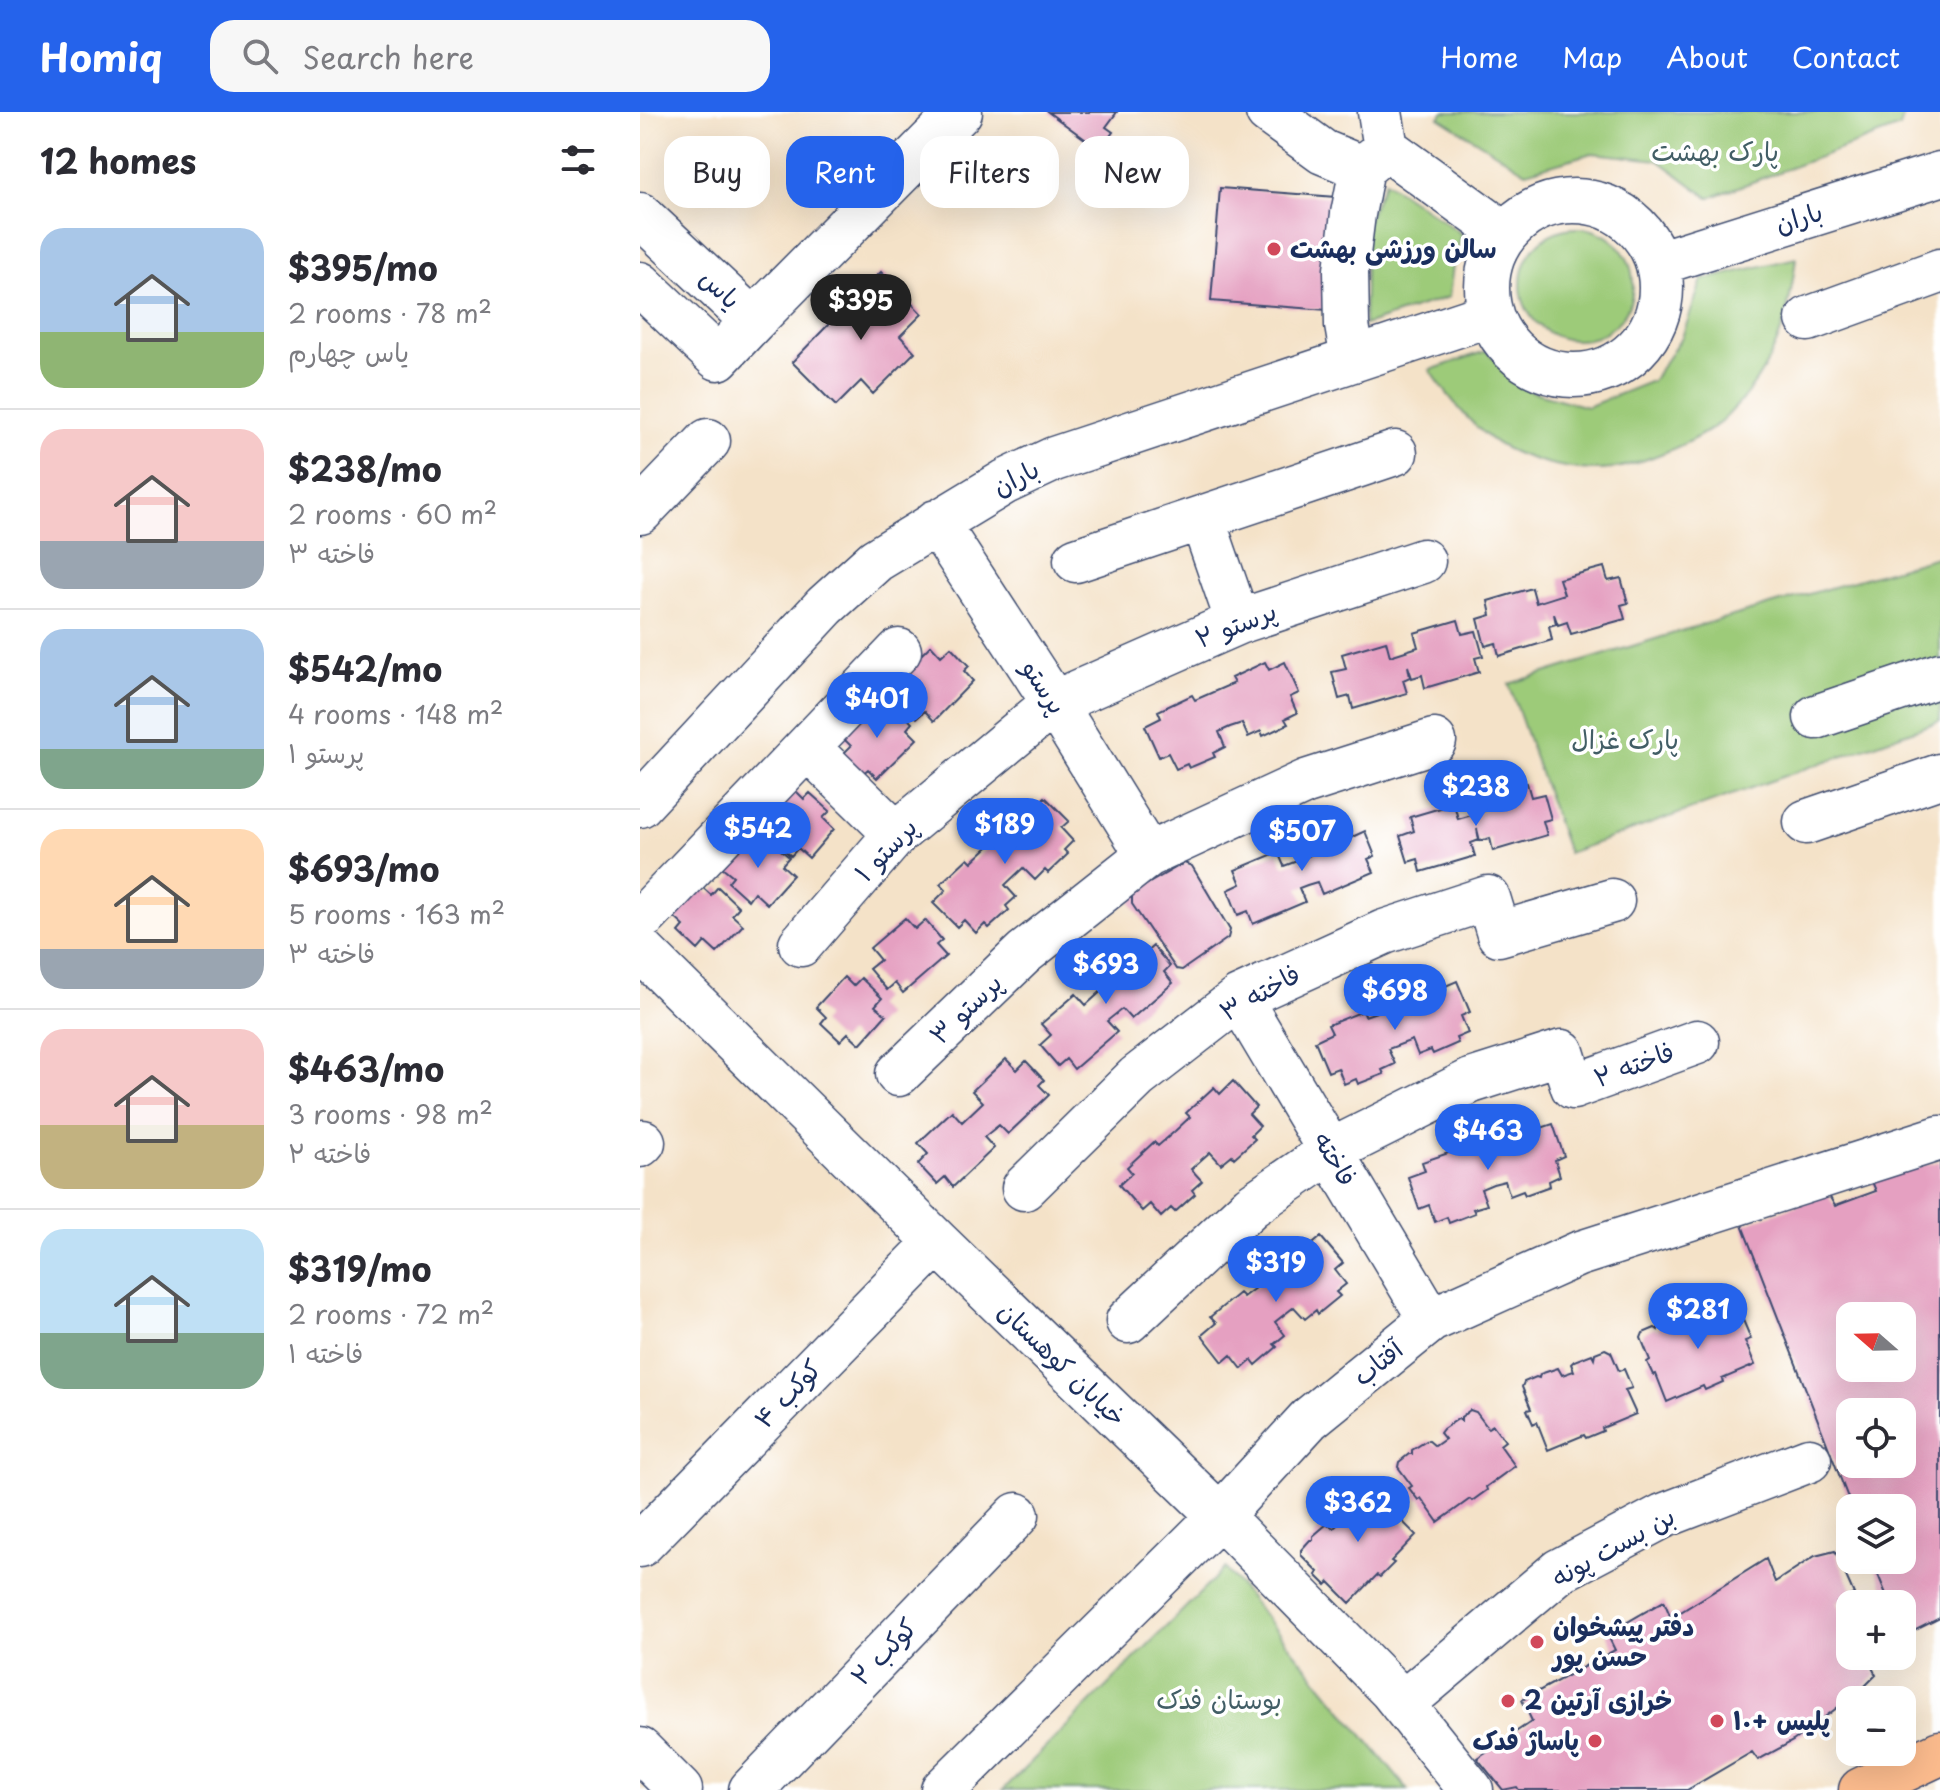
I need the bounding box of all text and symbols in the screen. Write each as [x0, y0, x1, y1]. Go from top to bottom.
search box [210, 20, 770, 92]
text: Homiq [40, 28, 162, 85]
icon: search [238, 34, 282, 78]
text: Search here [302, 34, 474, 79]
text: Home [1440, 35, 1518, 78]
text: Map [1562, 35, 1622, 78]
text: About [1666, 35, 1748, 78]
text: Contact [1792, 35, 1900, 78]
park label: پارک بهشت [1651, 131, 1779, 170]
text: 12 homes [40, 134, 196, 186]
chip: Buy [664, 136, 770, 208]
chip: Rent [786, 136, 904, 208]
chip: Filters [920, 136, 1059, 208]
chip: New [1075, 136, 1189, 208]
icon: filters [556, 138, 600, 182]
street label: باران [1770, 191, 1827, 242]
place label: سالن ورزشی بهشت [1290, 228, 1497, 267]
marker: سالن ورزشی بهشت [1265, 240, 1283, 258]
text: $395/mo [288, 241, 438, 293]
street label: یاس [692, 259, 750, 317]
icon: home [104, 260, 200, 356]
pin: $395 [814, 274, 908, 342]
text: $395 [828, 280, 894, 319]
text: 2 rooms · 78 m² [288, 293, 492, 332]
text: یاس چهارم [288, 332, 409, 371]
text: $238/mo [288, 442, 442, 494]
street label: باران [985, 448, 1045, 505]
icon: home [104, 461, 200, 557]
text: 2 rooms · 60 m² [288, 494, 497, 533]
text: فاخته ۳ [288, 533, 375, 572]
street label: پرستو ۲ [1189, 590, 1282, 657]
text: $542/mo [288, 642, 442, 694]
street label: پرستو [1012, 650, 1078, 721]
icon: home [104, 661, 200, 757]
pin: $401 [830, 672, 924, 740]
text: $401 [845, 678, 909, 717]
text: 4 rooms · 148 m² [288, 694, 503, 733]
park label: پارک غزال [1571, 719, 1679, 758]
text: پرستو ۱ [288, 733, 364, 772]
pin: $238 [1429, 760, 1523, 828]
text: $238 [1442, 766, 1510, 805]
pin: $189 [958, 798, 1052, 866]
pin: $542 [711, 802, 805, 870]
text: $189 [975, 804, 1035, 843]
pin: $507 [1255, 805, 1349, 873]
text: $542 [724, 808, 792, 847]
street label: پرستو ۱ [844, 808, 925, 890]
text: $507 [1268, 811, 1336, 850]
text: $693/mo [288, 842, 440, 894]
icon: home [104, 861, 200, 957]
text: 5 rooms · 163 m² [288, 894, 505, 933]
text: فاخته ۳ [288, 933, 375, 972]
pin: $693 [1059, 938, 1153, 1006]
text: $693 [1073, 944, 1139, 983]
street label: فاخته ۳ [1212, 954, 1307, 1030]
street label: پرستو ۳ [920, 963, 1010, 1053]
pin: $698 [1348, 964, 1442, 1032]
text: $698 [1362, 970, 1428, 1009]
street label: فاخته ۲ [1588, 1031, 1679, 1096]
text: $463/mo [288, 1042, 444, 1094]
icon: home [104, 1061, 200, 1157]
text: 3 rooms · 98 m² [288, 1094, 493, 1133]
pin: $463 [1441, 1104, 1535, 1172]
text: $463 [1453, 1110, 1523, 1149]
street label: فاخته [1305, 1124, 1368, 1193]
text: فاخته ۲ [288, 1133, 371, 1172]
pin: $319 [1229, 1236, 1323, 1304]
text: $319/mo [288, 1242, 431, 1294]
text: $319 [1246, 1242, 1306, 1281]
icon: home [104, 1261, 200, 1357]
pin: $281 [1651, 1283, 1745, 1351]
text: $281 [1666, 1289, 1730, 1328]
street label: خیابان کوهستان [990, 1291, 1136, 1435]
text: 2 rooms · 72 m² [288, 1294, 494, 1333]
north arrow [1836, 1302, 1916, 1382]
map controls [1836, 1302, 1916, 1766]
street label: آفتاب [1343, 1328, 1412, 1394]
text: فاخته ۱ [288, 1333, 363, 1372]
street label: کوکب ۴ [744, 1350, 830, 1436]
button: locate [1836, 1398, 1916, 1478]
pin: $362 [1311, 1476, 1405, 1544]
text: $362 [1324, 1482, 1392, 1521]
button: layers [1836, 1494, 1916, 1574]
street label: بن بست پونه [1543, 1495, 1682, 1596]
button: + [1836, 1590, 1916, 1670]
place label: دفتر پیشخوان حسن پور [1551, 1606, 1694, 1675]
street label: کوکب ۲ [841, 1608, 925, 1694]
marker: دفتر پیشخوان حسن پور [1528, 1633, 1546, 1651]
park label: بوستان فدک [1156, 1679, 1282, 1718]
place label: خرازی آرتین 2 [1524, 1680, 1672, 1719]
button: − [1836, 1686, 1916, 1766]
marker: خرازی آرتین 2 [1499, 1692, 1517, 1710]
place label: پلیس +۱۰ [1733, 1700, 1830, 1739]
marker: پلیس +۱۰ [1708, 1712, 1726, 1730]
place label: پاساژ فدک [1473, 1720, 1579, 1759]
marker: پاساژ فدک [1586, 1732, 1604, 1750]

